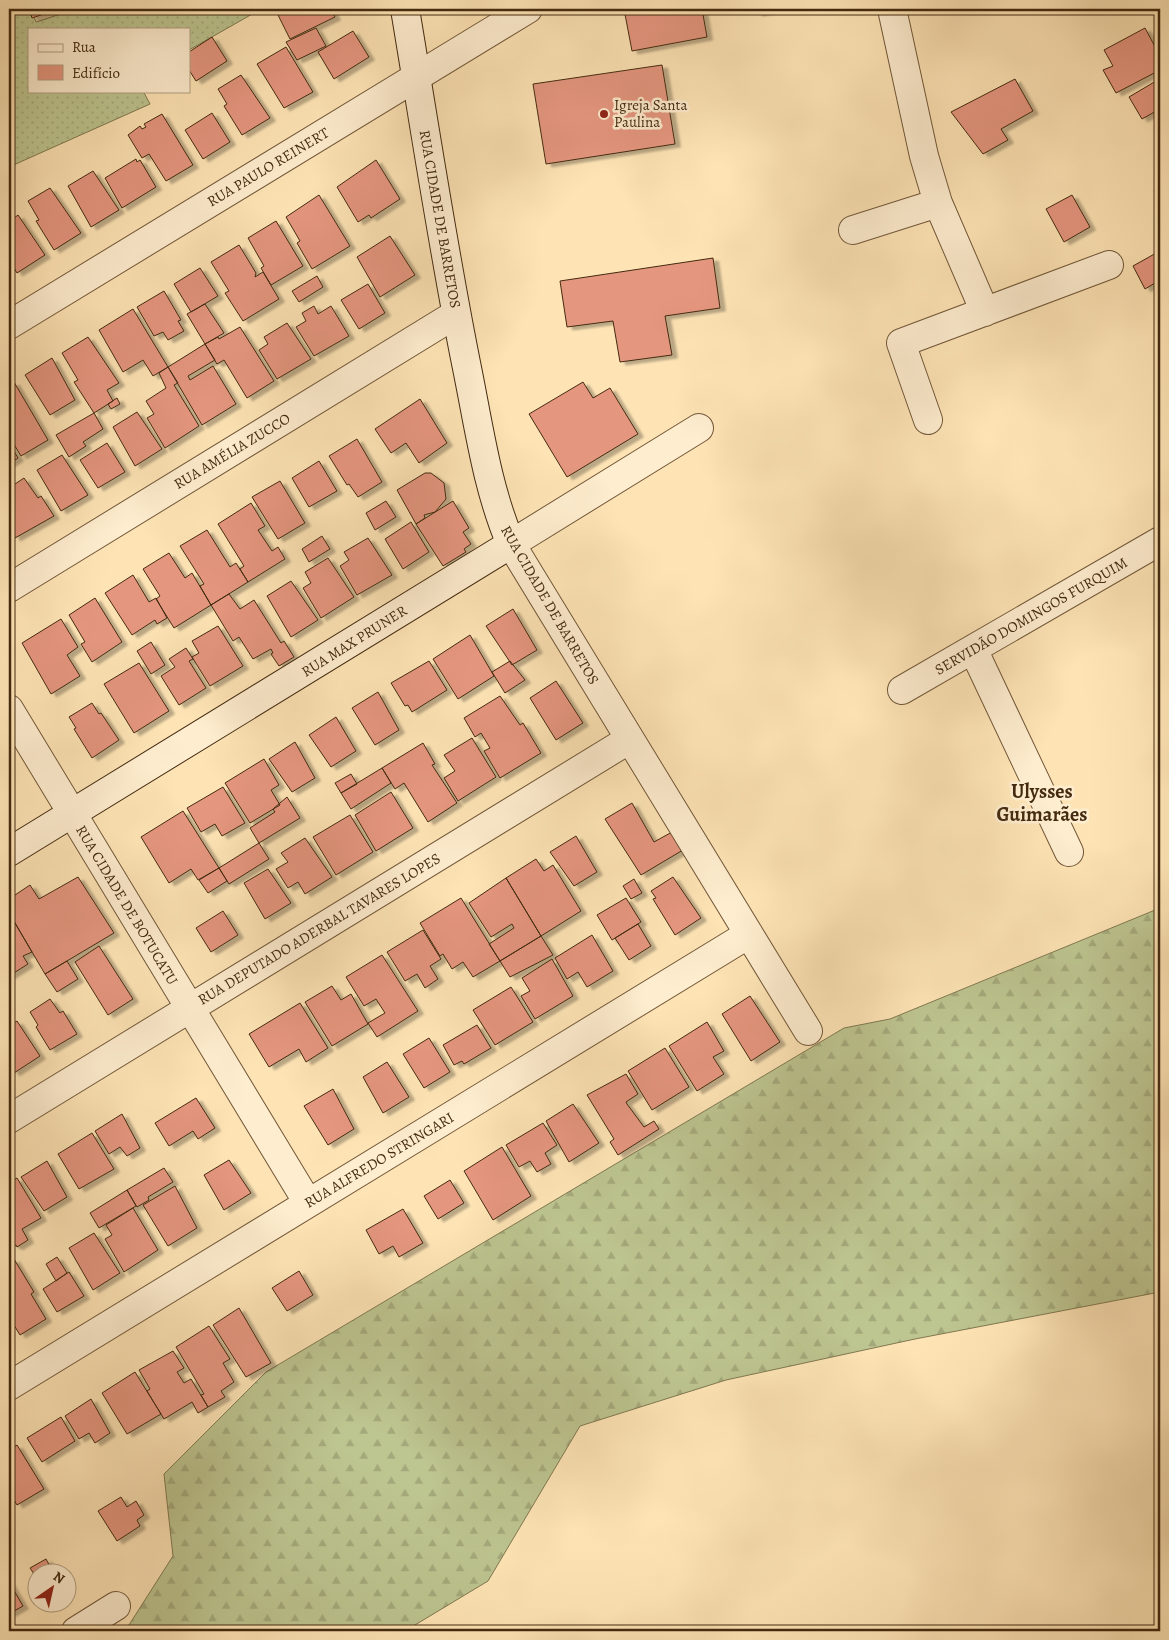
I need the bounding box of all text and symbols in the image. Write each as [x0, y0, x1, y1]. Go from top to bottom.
legend [28, 28, 190, 92]
text: Rua [72, 37, 96, 57]
text: Edifício [72, 63, 120, 83]
place label: Igreja Santa Paulina [614, 95, 687, 132]
marker: Igreja Santa Paulina [598, 108, 610, 120]
street label: RUA PAULO REINERT [203, 122, 333, 211]
street label: RUA CIDADE DE BARRETOS [414, 128, 466, 310]
street label: RUA AMÉLIA ZUCCO [170, 408, 294, 494]
street label: RUA CIDADE DE BARRETOS [496, 522, 604, 688]
street label: SERVIDÃO DOMINGOS FURQUIM [931, 553, 1131, 679]
street label: RUA MAX PRUNER [297, 600, 411, 682]
district label: Ulysses Guimarães [997, 778, 1087, 828]
street label: RUA CIDADE DE BOTUCATU [71, 821, 183, 989]
street label: RUA DEPUTADO ADERBAL TAVARES LOPES [194, 848, 444, 1010]
street label: RUA ALFREDO STRINGARI [300, 1107, 458, 1213]
north arrow [28, 1562, 78, 1612]
text: N [49, 1567, 69, 1588]

